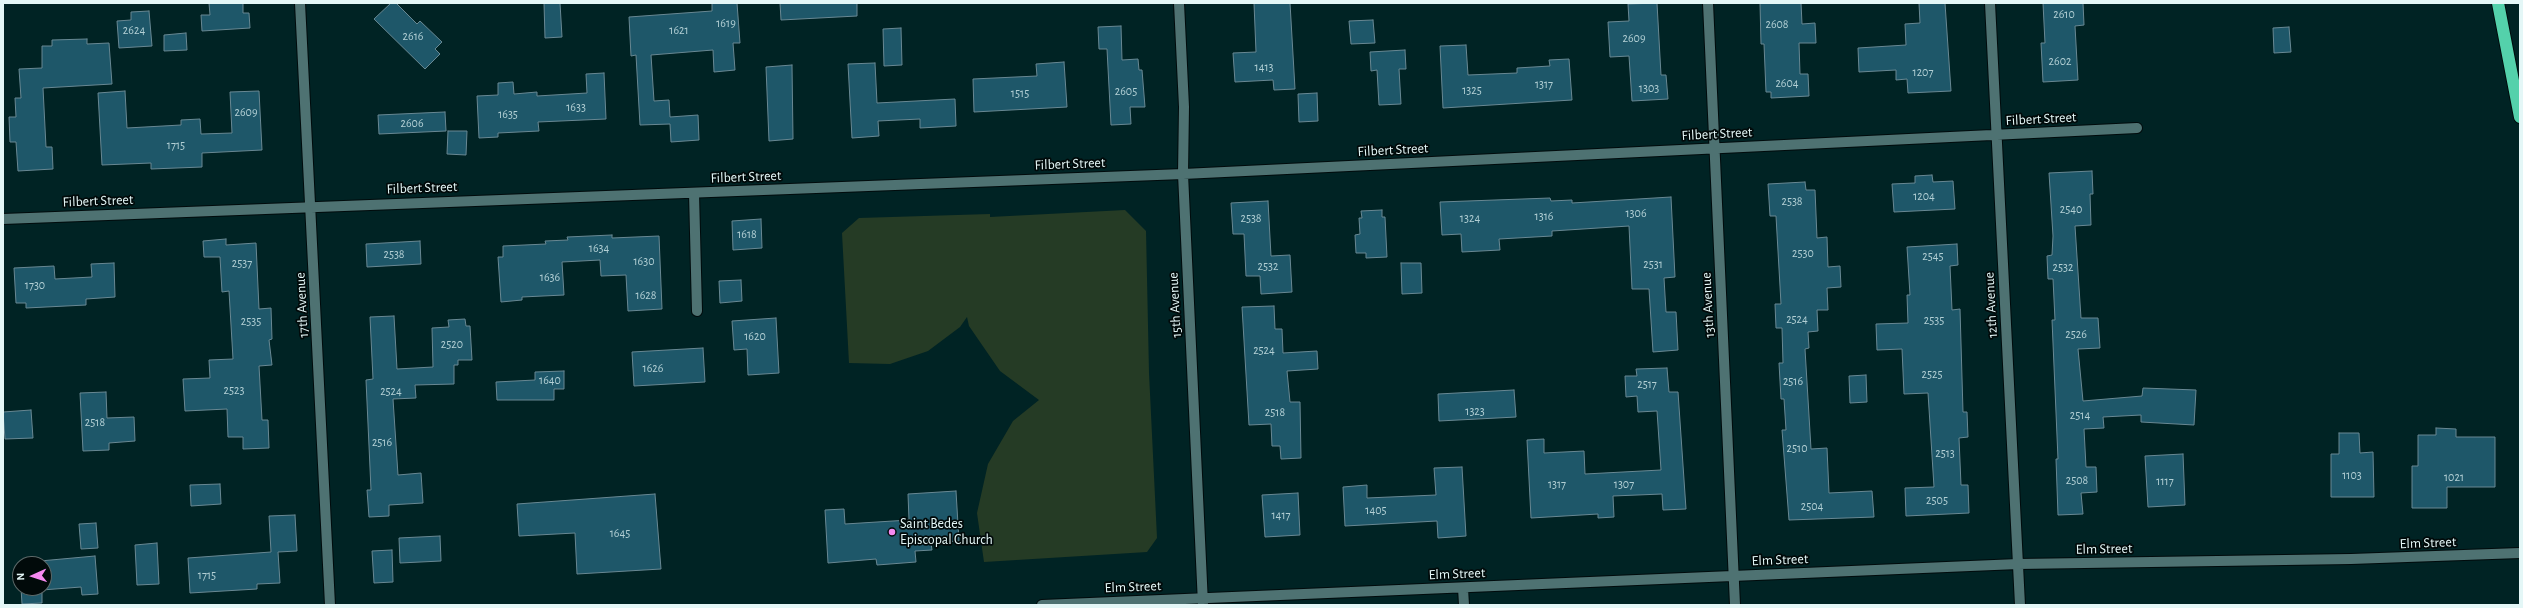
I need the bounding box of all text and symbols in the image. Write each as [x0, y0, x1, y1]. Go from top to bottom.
house number: 2610 [2053, 7, 2075, 21]
house number: 1619 [716, 16, 736, 30]
house number: 2608 [1765, 17, 1789, 31]
house number: 2624 [123, 23, 145, 37]
house number: 1621 [669, 23, 689, 37]
house number: 2616 [403, 29, 423, 43]
house number: 2609 [1622, 31, 1646, 45]
house number: 2602 [2049, 54, 2071, 68]
house number: 1413 [1255, 60, 1273, 74]
house number: 1207 [1913, 65, 1933, 79]
house number: 2604 [1775, 76, 1799, 90]
house number: 1317 [1535, 77, 1553, 91]
house number: 1303 [1639, 81, 1659, 95]
house number: 1325 [1462, 83, 1482, 97]
house number: 2605 [1115, 84, 1137, 98]
house number: 1515 [1011, 86, 1029, 100]
house number: 1633 [566, 100, 586, 114]
house number: 2609 [234, 105, 258, 119]
house number: 1635 [498, 107, 518, 121]
street label: Filbert Street [2005, 109, 2077, 129]
house number: 2606 [400, 116, 424, 130]
street label: Filbert Street [1681, 124, 1753, 144]
house number: 1715 [167, 138, 185, 152]
street label: Filbert Street [1357, 140, 1429, 160]
street label: Filbert Street [1034, 154, 1106, 174]
street label: Filbert Street [710, 167, 782, 187]
street label: Filbert Street [386, 178, 458, 198]
house number: 1204 [1913, 189, 1935, 203]
street label: Filbert Street [62, 191, 134, 211]
house number: 2538 [1781, 194, 1803, 208]
house number: 2540 [2060, 202, 2082, 216]
house number: 1306 [1625, 206, 1647, 220]
house number: 1316 [1535, 209, 1553, 223]
house number: 2538 [1240, 211, 1262, 225]
house number: 1324 [1460, 211, 1480, 225]
house number: 1618 [737, 227, 757, 241]
house number: 1634 [589, 241, 609, 255]
house number: 2530 [1792, 246, 1814, 260]
house number: 2538 [383, 247, 405, 261]
house number: 2545 [1922, 249, 1944, 263]
house number: 1630 [633, 254, 655, 268]
house number: 2537 [232, 256, 252, 270]
house number: 2531 [1643, 257, 1663, 271]
house number: 2532 [1258, 259, 1278, 273]
house number: 2532 [2053, 260, 2073, 274]
house number: 1636 [540, 270, 560, 284]
street label: 17th Avenue [292, 272, 312, 338]
street label: 15th Avenue [1165, 272, 1185, 338]
street label: 13th Avenue [1698, 272, 1718, 338]
street label: 12th Avenue [1981, 272, 2001, 338]
house number: 1730 [25, 278, 45, 292]
house number: 1628 [636, 288, 656, 302]
house number: 2524 [1786, 312, 1808, 326]
house number: 2535 [1924, 313, 1944, 327]
house number: 2535 [241, 314, 261, 328]
house number: 2526 [2065, 327, 2087, 341]
house number: 1620 [744, 329, 766, 343]
house number: 2520 [441, 337, 463, 351]
house number: 2524 [1253, 343, 1275, 357]
house number: 1626 [643, 361, 663, 375]
house number: 2525 [1922, 367, 1942, 381]
house number: 1640 [539, 373, 561, 387]
house number: 2516 [1783, 374, 1803, 388]
house number: 2517 [1637, 377, 1657, 391]
house number: 2523 [224, 383, 244, 397]
house number: 2524 [380, 384, 402, 398]
house number: 1323 [1465, 404, 1485, 418]
house number: 2518 [1265, 405, 1285, 419]
house number: 2514 [2070, 408, 2090, 422]
house number: 2518 [85, 415, 105, 429]
house number: 2516 [372, 435, 392, 449]
house number: 2510 [1787, 441, 1807, 455]
house number: 2513 [1935, 446, 1955, 460]
house number: 1103 [2342, 468, 2362, 482]
house number: 1021 [2444, 470, 2464, 484]
house number: 2508 [2066, 473, 2088, 487]
house number: 1117 [2156, 474, 2174, 488]
house number: 1317 [1548, 477, 1566, 491]
house number: 1307 [1614, 477, 1634, 491]
house number: 2505 [1926, 493, 1948, 507]
house number: 2504 [1801, 499, 1823, 513]
house number: 1405 [1365, 503, 1387, 517]
house number: 1417 [1271, 508, 1291, 522]
place label: Saint Bedes Episcopal Church [900, 516, 993, 548]
house number: 1645 [610, 526, 630, 540]
marker: Saint Bedes Episcopal Church [887, 527, 897, 537]
street label: Elm Street [2399, 534, 2457, 552]
street label: Elm Street [2076, 540, 2132, 558]
street label: Elm Street [1751, 551, 1809, 569]
north arrow [12, 556, 52, 596]
street label: Elm Street [1428, 565, 1486, 583]
house number: 1715 [198, 568, 216, 582]
text: N [15, 572, 26, 581]
street label: Elm Street [1104, 578, 1162, 596]

